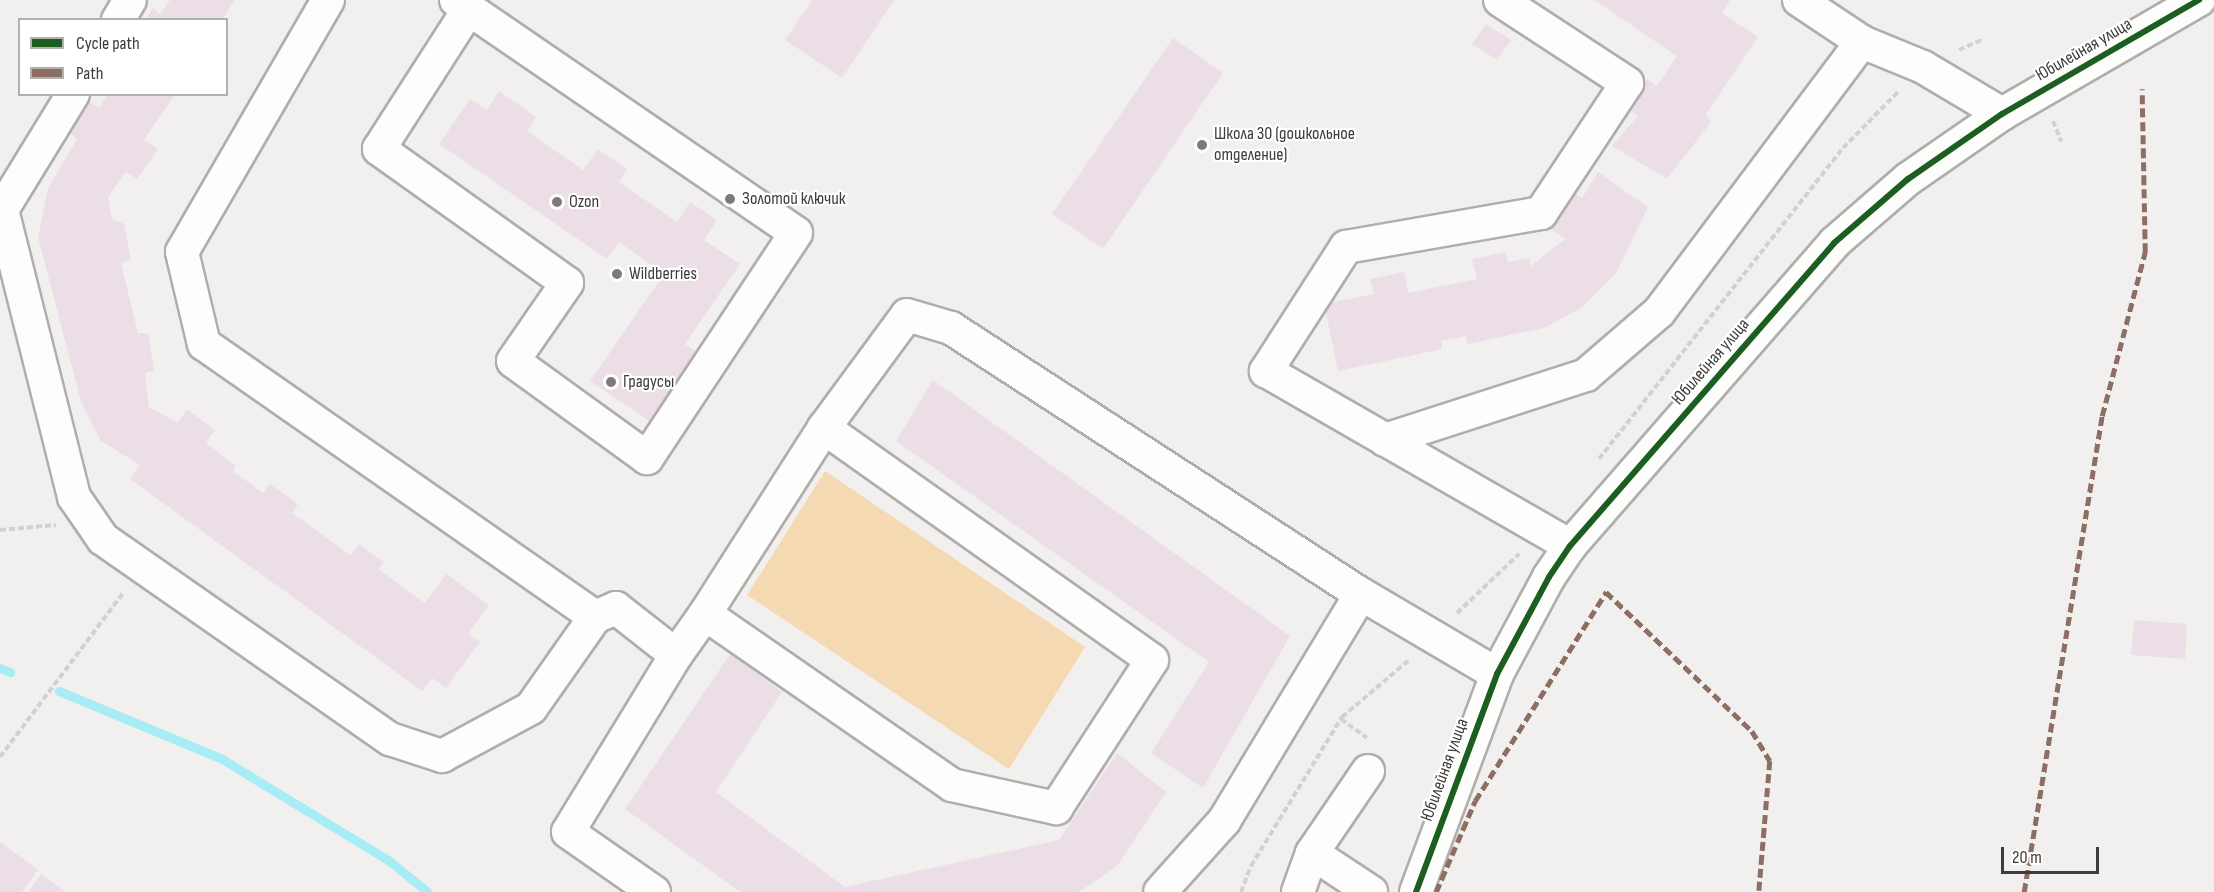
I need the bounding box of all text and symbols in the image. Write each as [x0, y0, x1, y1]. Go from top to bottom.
street label: Юбилейная улица [2032, 14, 2136, 86]
legend [18, 18, 228, 96]
text: Cycle path [76, 33, 140, 54]
text: Path [76, 63, 104, 84]
place label: Школа 30 (дошкольное отделение) [1214, 124, 1355, 166]
marker: Школа 30 (дошкольное отделение) [1195, 138, 1209, 152]
place label: Золотой ключик [742, 188, 846, 210]
place label: Ozon [569, 191, 599, 213]
marker: Золотой ключик [723, 192, 737, 206]
marker: Ozon [550, 195, 564, 209]
place label: Wildberries [629, 263, 697, 285]
marker: Wildberries [610, 267, 624, 281]
street label: Юбилейная улица [1668, 314, 1754, 410]
place label: Градусы [623, 371, 674, 393]
marker: Градусы [604, 375, 618, 389]
street label: Юбилейная улица [1416, 716, 1474, 824]
scale bar [2004, 835, 2102, 873]
text: 20 m [2012, 847, 2042, 868]

